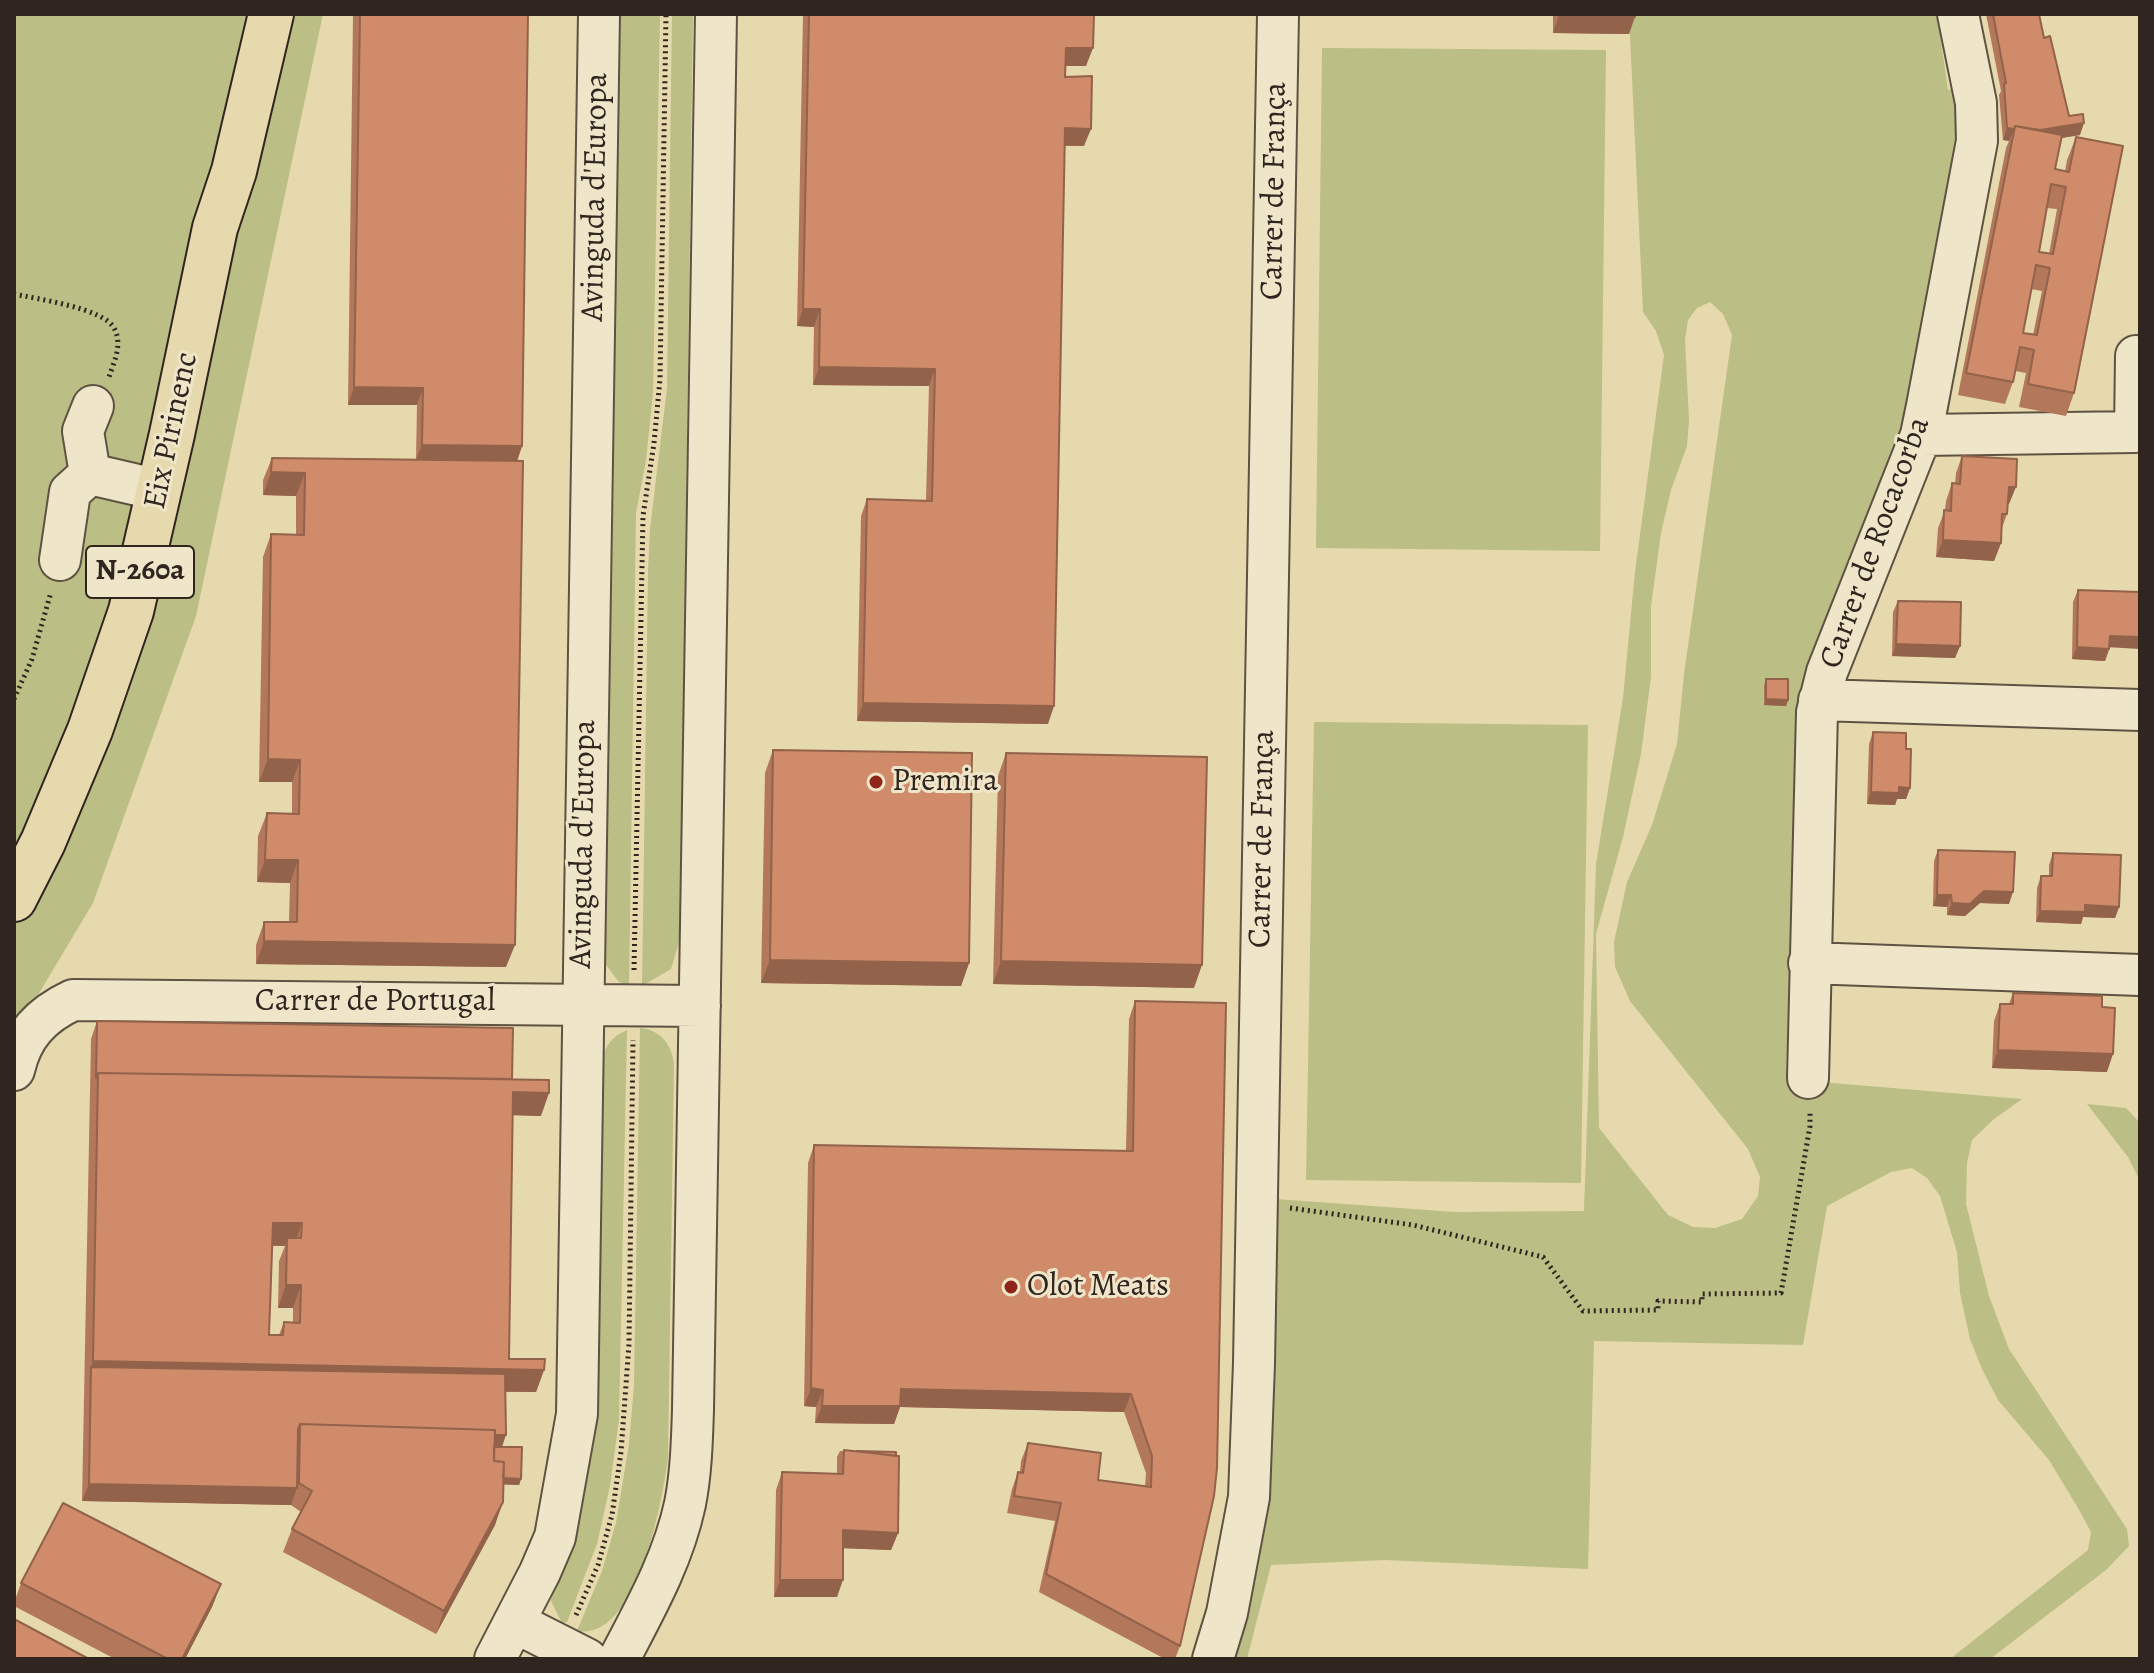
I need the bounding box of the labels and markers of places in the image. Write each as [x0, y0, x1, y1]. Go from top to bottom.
place label: Premira [892, 763, 998, 801]
marker: Premira [867, 773, 885, 791]
place label: Olot Meats [1027, 1268, 1169, 1306]
marker: Olot Meats [1002, 1278, 1020, 1296]

